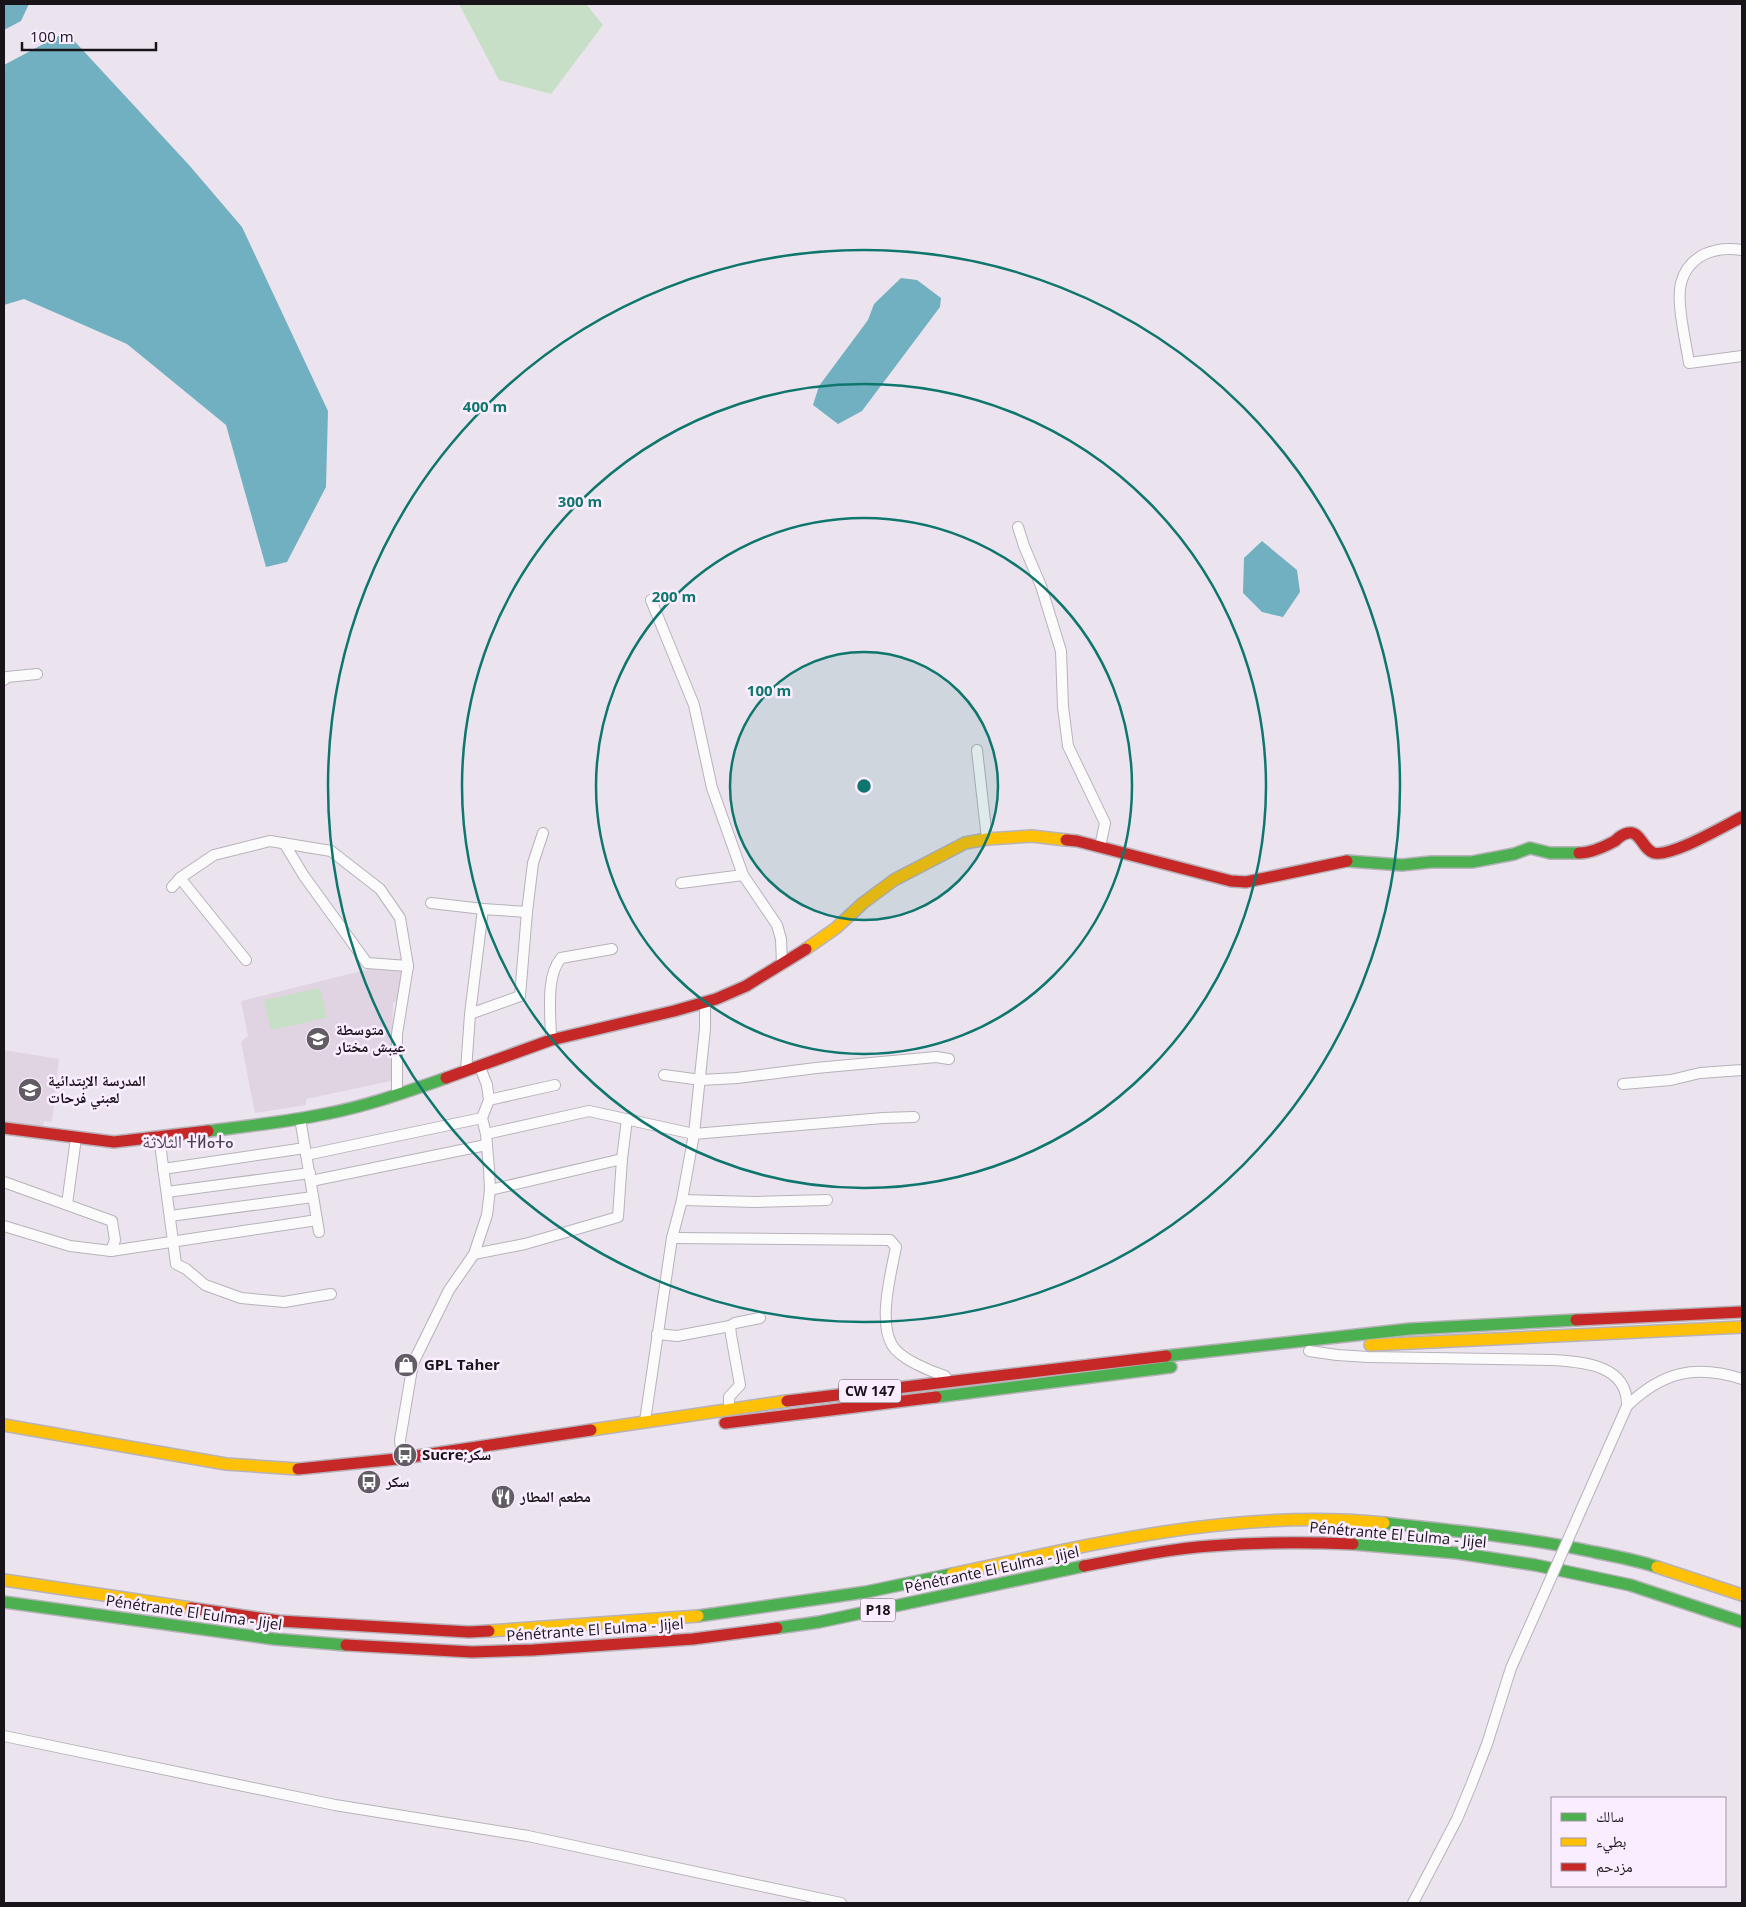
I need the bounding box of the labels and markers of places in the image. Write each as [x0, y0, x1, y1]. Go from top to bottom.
centre of rings [855, 777, 873, 795]
place label: متوسطة عيبش مختار [335, 1019, 406, 1056]
school or university icon: متوسطة عيبش مختار [305, 1026, 331, 1052]
place label: المدرسة الإبتدائية لعبني فرحات [48, 1070, 146, 1110]
school or university icon: المدرسة الإبتدائية لعبني فرحات [17, 1077, 43, 1103]
shop icon: GPL Taher [393, 1352, 419, 1378]
place label: GPL Taher [424, 1354, 500, 1374]
bus stop icon: Sucre;سكر [392, 1442, 418, 1468]
place label: Sucre;سكر [422, 1444, 491, 1464]
bus stop icon: سكر [356, 1469, 382, 1495]
place label: سكر [385, 1471, 409, 1491]
restaurant icon: مطعم المطار [490, 1484, 516, 1510]
place label: مطعم المطار [519, 1486, 591, 1507]

